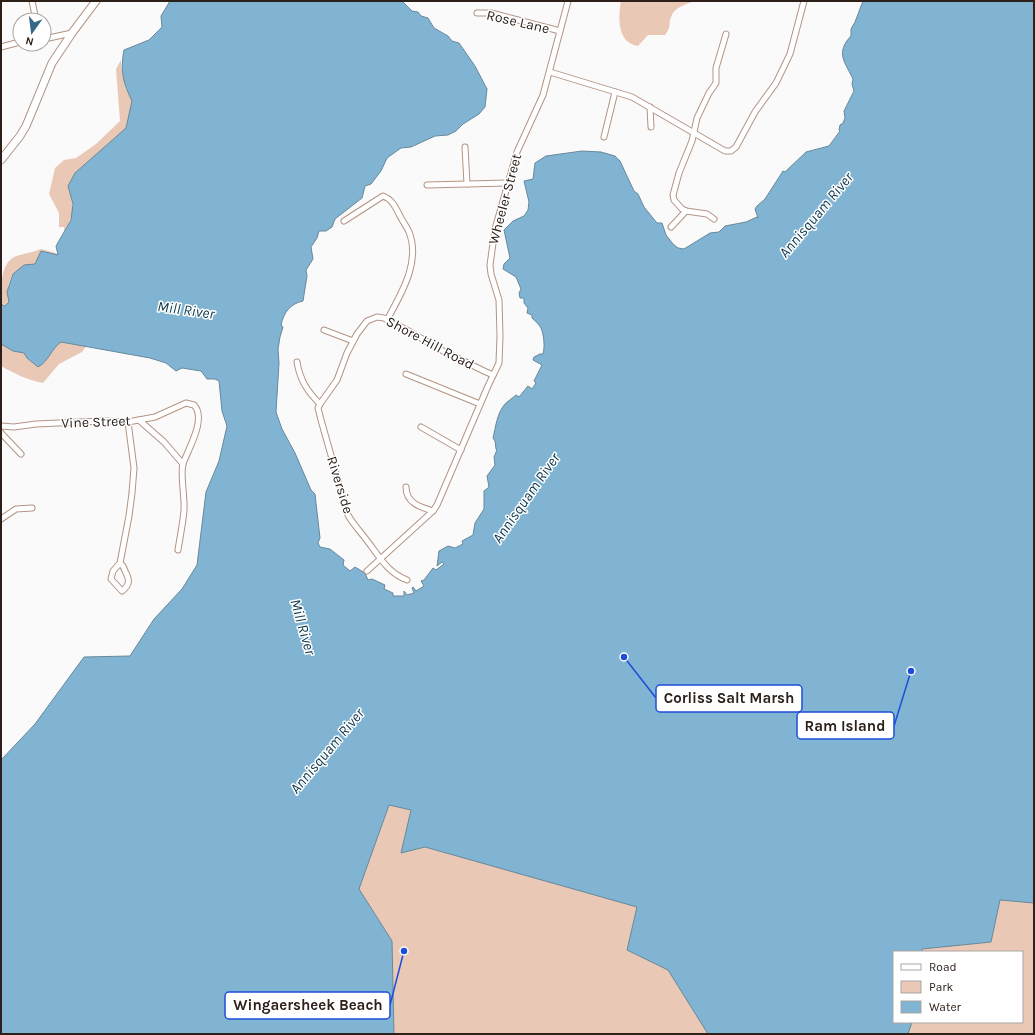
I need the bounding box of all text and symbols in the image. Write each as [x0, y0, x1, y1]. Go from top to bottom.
street label: Rose Lane [485, 7, 551, 37]
north arrow [12, 12, 52, 52]
text: N [24, 34, 35, 48]
street label: Wheeler Street [485, 152, 525, 246]
water label: Annisquam River [775, 168, 857, 261]
water label: Mill River [156, 297, 217, 323]
street label: Shore Hill Road [383, 313, 477, 373]
street label: Vine Street [61, 412, 131, 432]
water label: Annisquam River [488, 449, 564, 547]
street label: Riverside [323, 454, 357, 516]
water label: Mill River [286, 597, 320, 658]
callout: Corliss Salt Marsh [656, 685, 802, 712]
text: Corliss Salt Marsh [664, 689, 794, 707]
water label: Annisquam River [286, 704, 368, 797]
callout: Ram Island [797, 712, 894, 739]
text: Ram Island [805, 717, 885, 735]
legend [893, 951, 1023, 1023]
text: Road [929, 960, 957, 974]
text: Park [929, 980, 954, 994]
callout: Wingaersheek Beach [225, 992, 390, 1019]
text: Wingaersheek Beach [233, 996, 383, 1014]
text: Water [929, 1000, 962, 1014]

